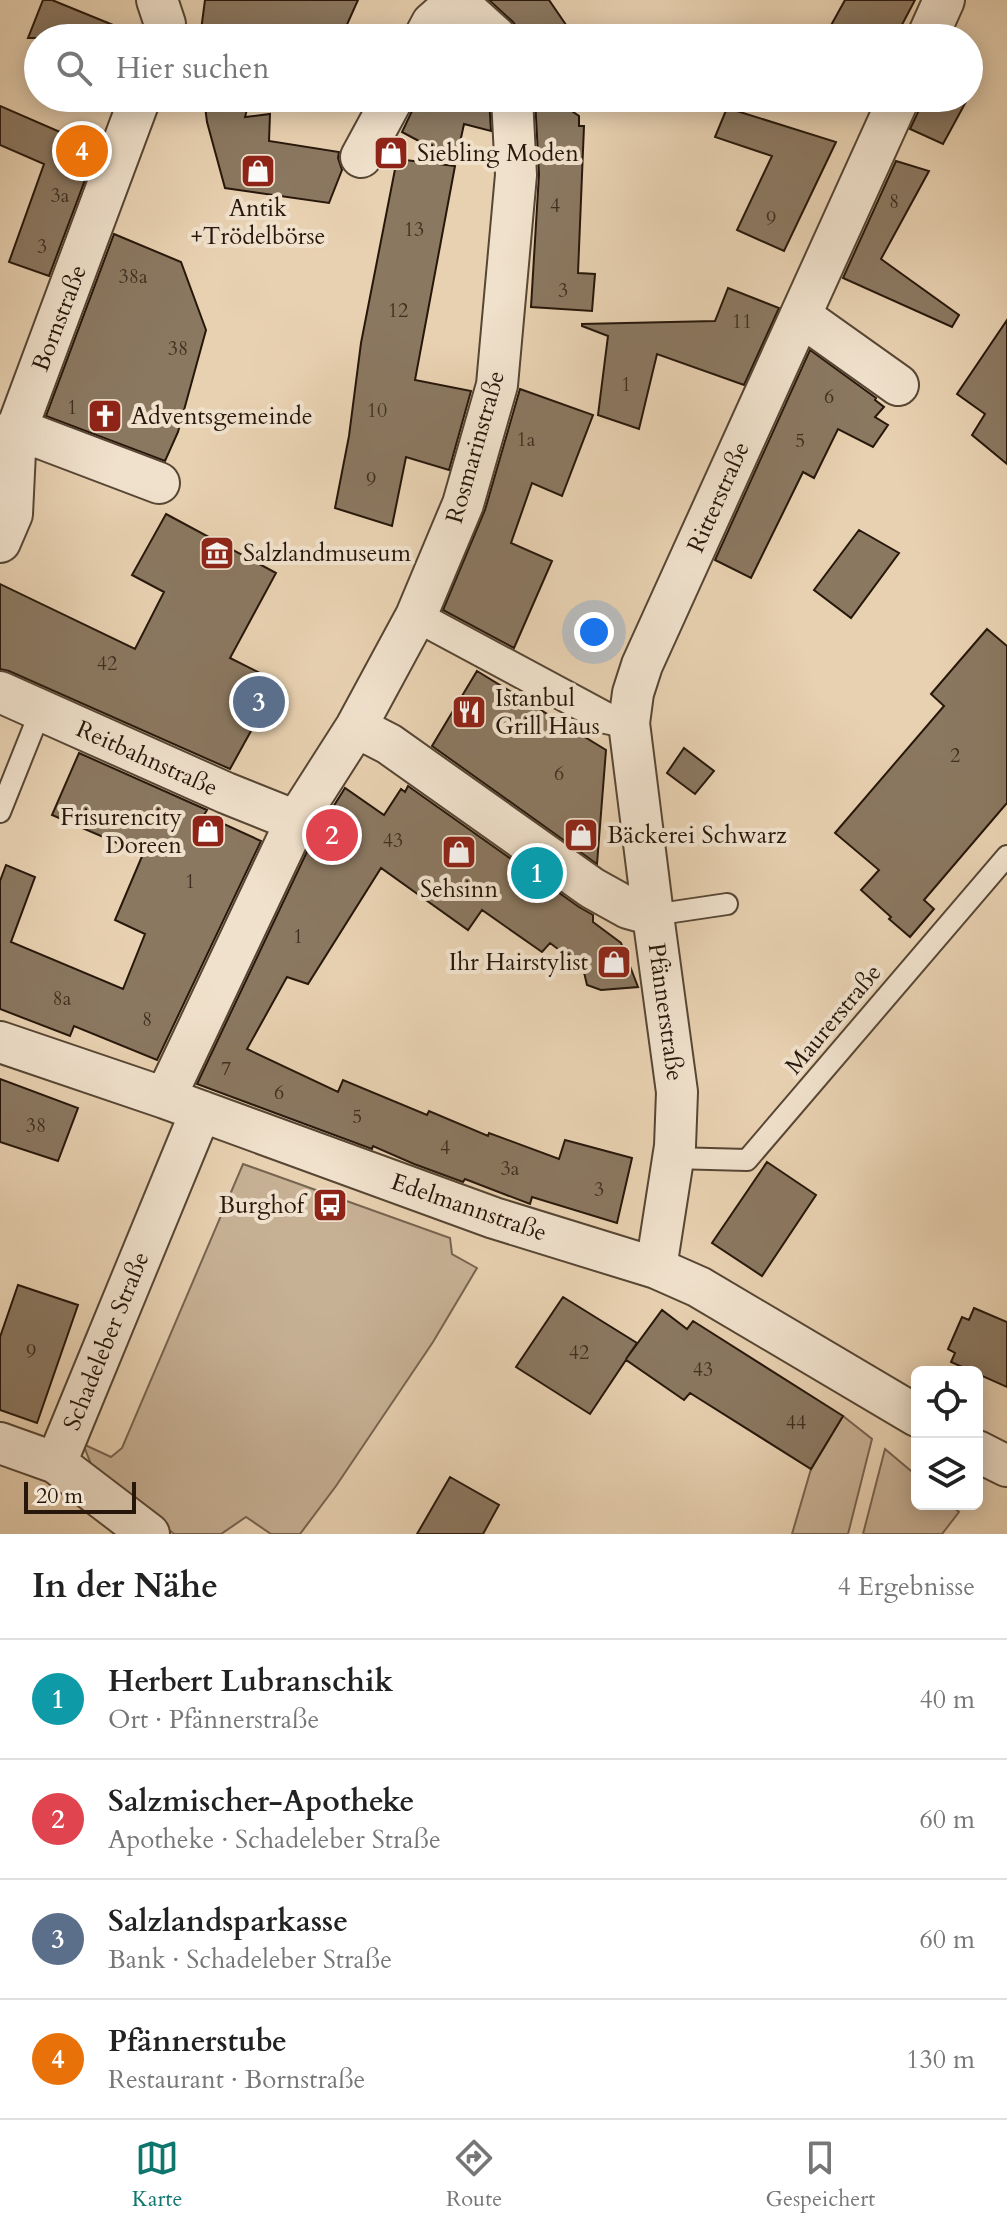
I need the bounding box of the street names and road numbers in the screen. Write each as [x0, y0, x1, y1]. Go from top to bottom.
street label: Bornstraße [24, 260, 95, 376]
street label: Rosmarinstraße [438, 367, 513, 527]
street label: Ritterstraße [679, 437, 758, 558]
street label: Reitbahnstraße [71, 712, 223, 804]
street label: Pfännerstraße [639, 941, 692, 1083]
street label: Maurerstraße [778, 957, 889, 1081]
street label: Edelmannstraße [387, 1165, 551, 1250]
street label: Schadeleber Straße [56, 1247, 157, 1435]

